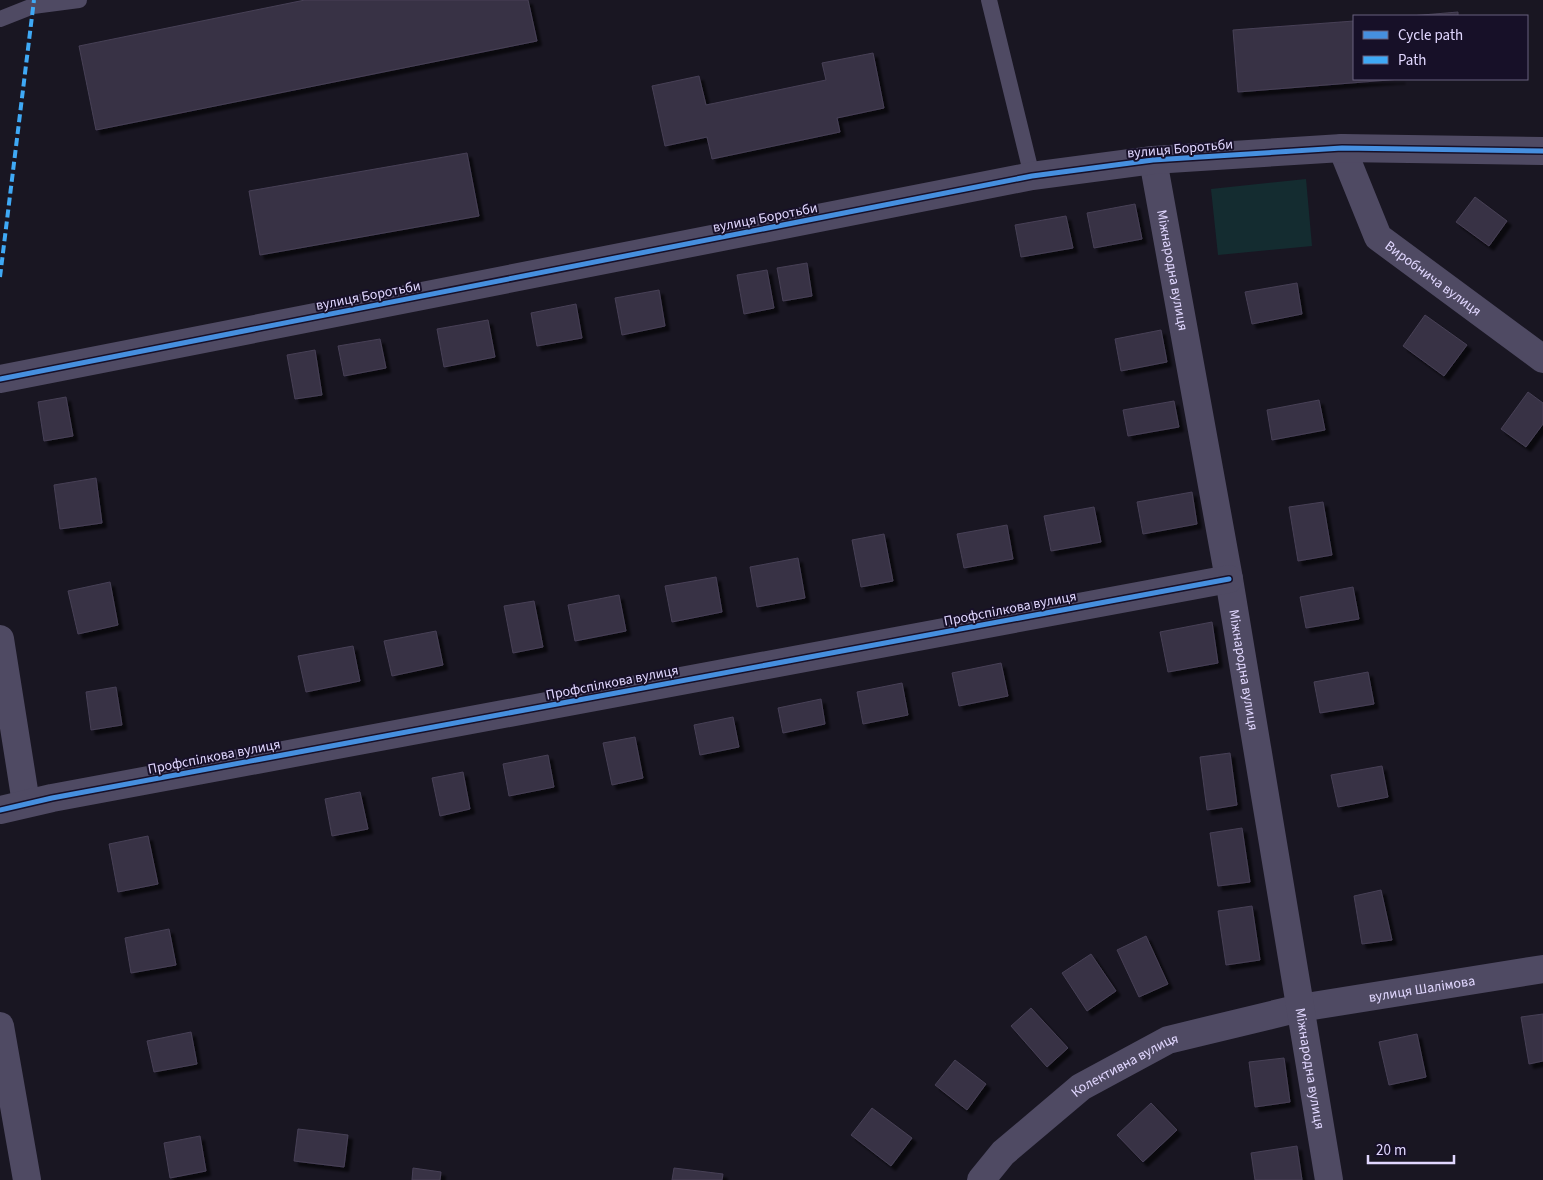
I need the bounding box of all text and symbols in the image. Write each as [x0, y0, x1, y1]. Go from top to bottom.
legend [1353, 15, 1528, 80]
text: Cycle path [1398, 25, 1463, 46]
text: Path [1398, 50, 1426, 71]
street label: вулиця Боротьби [1126, 134, 1234, 164]
street label: вулиця Боротьби [711, 198, 819, 238]
street label: Міжнародна вулиця [1151, 208, 1193, 333]
street label: Виробнича вулиця [1380, 236, 1485, 321]
street label: вулиця Боротьби [314, 276, 422, 316]
street label: Профспілкова вулиця [942, 586, 1078, 632]
street label: Міжнародна вулиця [1223, 608, 1263, 732]
street label: Профспілкова вулиця [544, 660, 680, 706]
street label: Профспілкова вулиця [146, 734, 282, 780]
street label: вулиця Шалімова [1367, 971, 1477, 1008]
street label: Міжнародна вулиця [1290, 1006, 1329, 1131]
street label: Колективна вулиця [1067, 1029, 1180, 1102]
scale bar [1368, 1132, 1454, 1164]
text: 20 m [1376, 1140, 1406, 1161]

